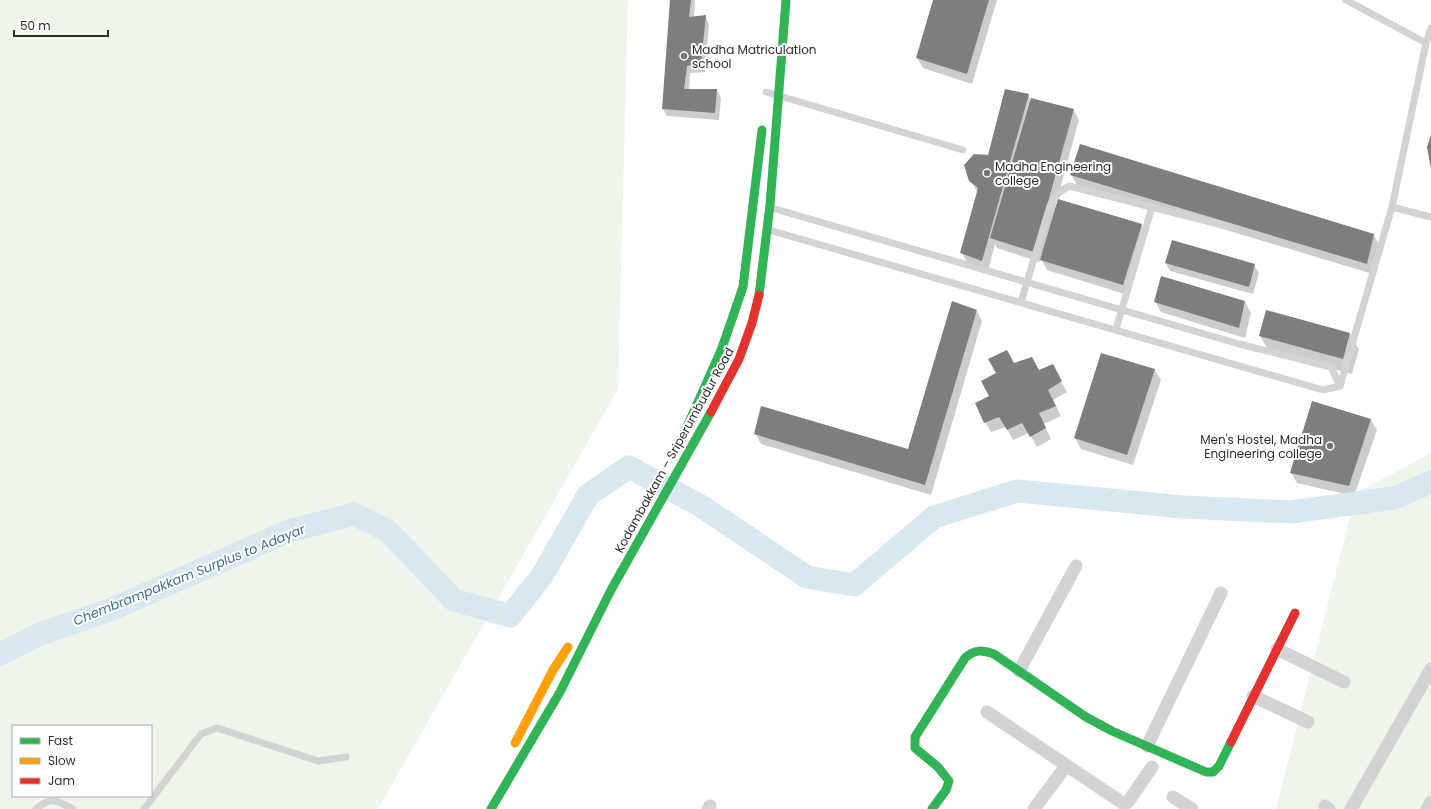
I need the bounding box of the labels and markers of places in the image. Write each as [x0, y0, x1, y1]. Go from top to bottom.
place label: Madha Matriculation school [692, 41, 817, 72]
marker: Madha Matriculation school [679, 51, 689, 61]
place label: Madha Engineering college [995, 158, 1111, 189]
marker: Madha Engineering college [982, 168, 992, 178]
place label: Men's Hostel, Madha Engineering college [1200, 431, 1322, 462]
marker: Men's Hostel, Madha Engineering college [1325, 441, 1335, 451]

